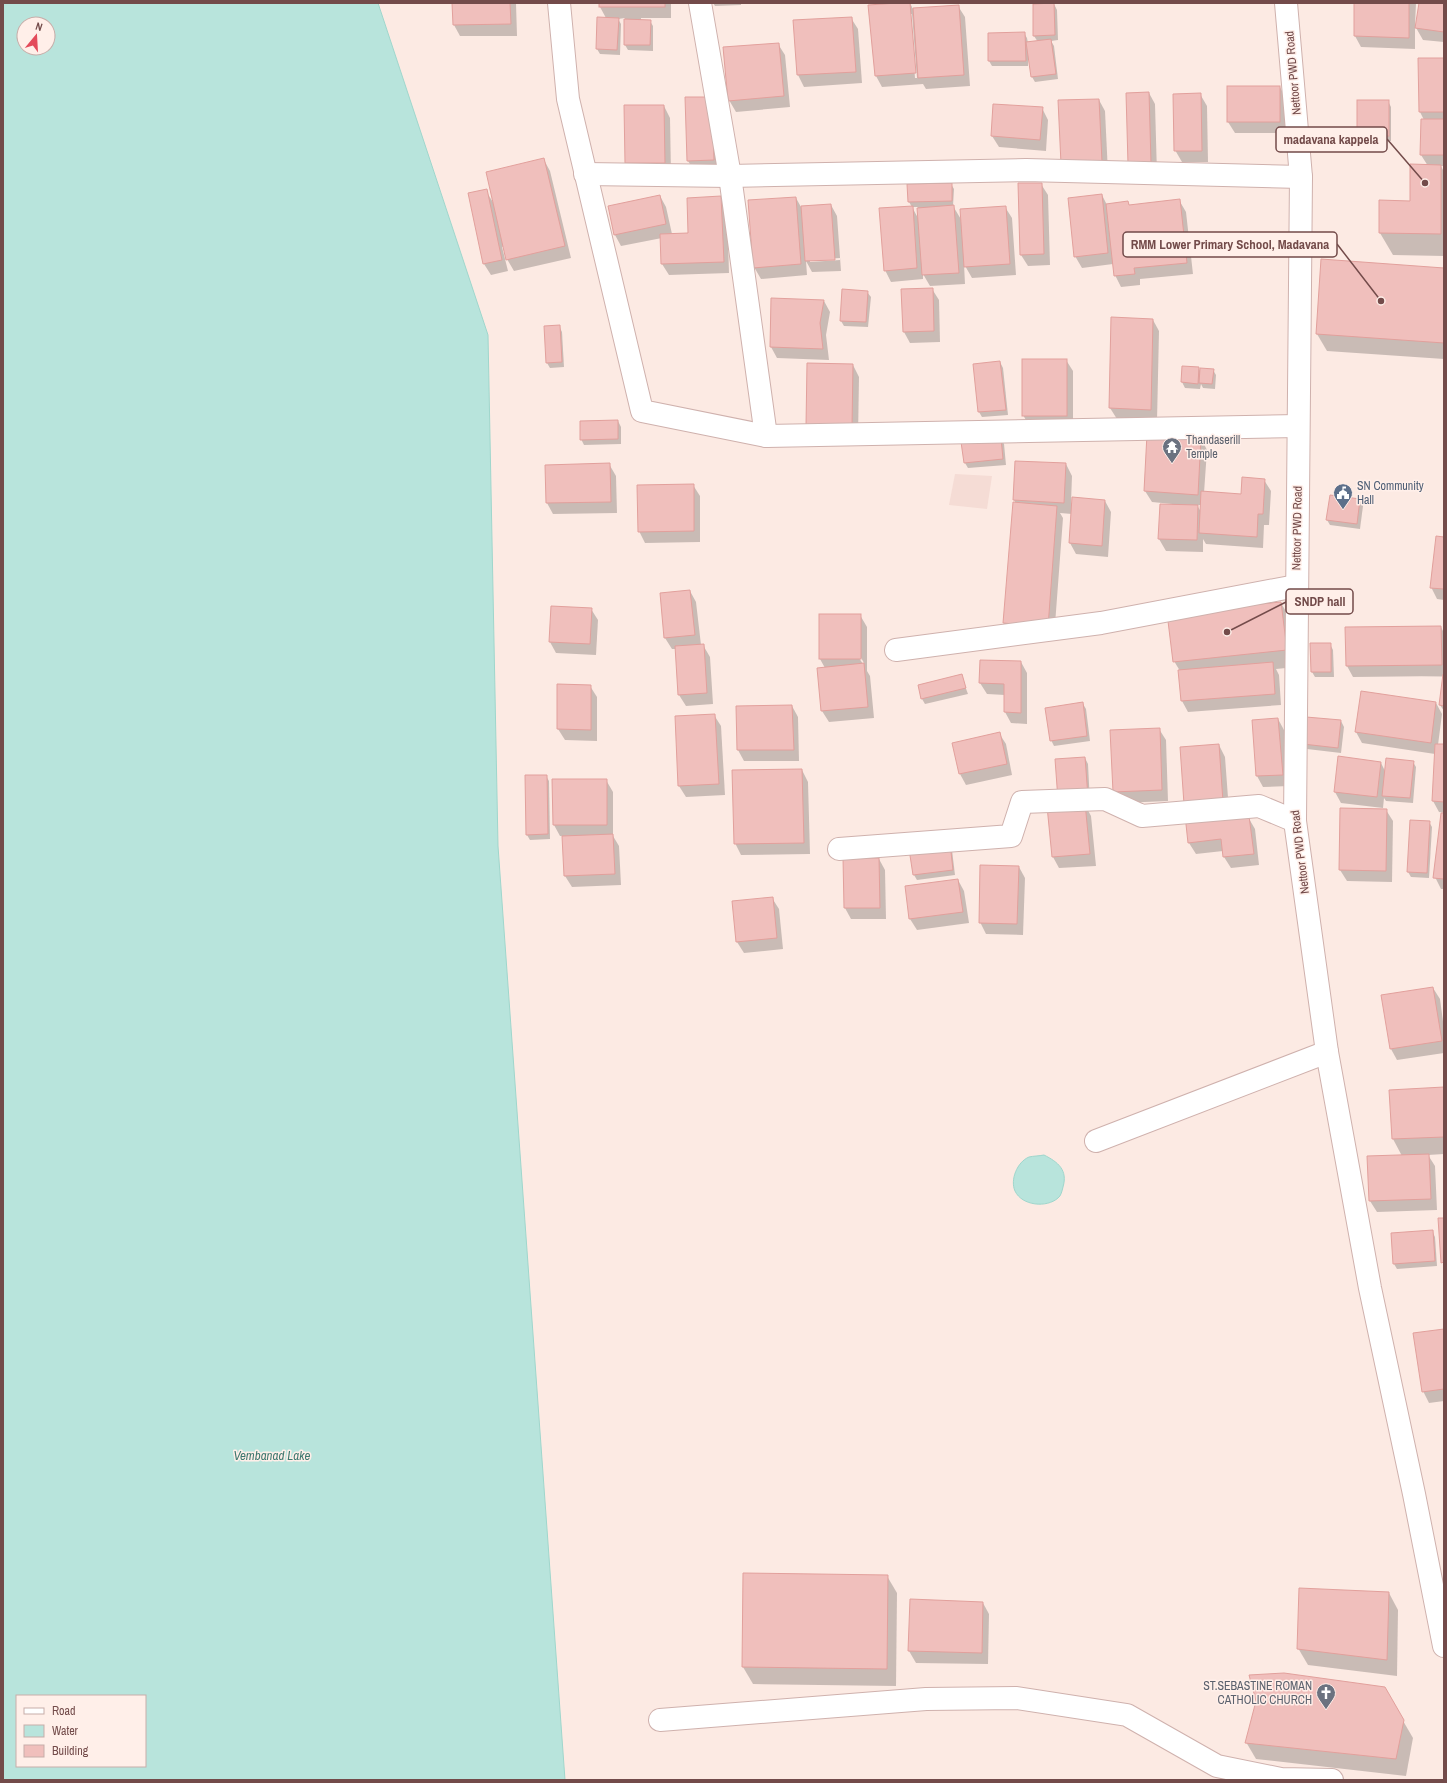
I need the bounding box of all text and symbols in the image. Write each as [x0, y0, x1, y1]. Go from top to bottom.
north arrow [16, 16, 56, 56]
text: N [34, 19, 44, 34]
street label: Nettoor PWD Road [1281, 30, 1305, 116]
callout: madavana kappela [1276, 127, 1387, 152]
text: madavana kappela [1284, 131, 1378, 148]
callout: RMM Lower Primary School, Madavana [1123, 232, 1337, 257]
text: RMM Lower Primary School, Madavana [1131, 236, 1329, 253]
place label: Thandaserill Temple [1186, 432, 1240, 462]
temple icon: Thandaserill Temple [1161, 436, 1183, 464]
place label: SN Community Hall [1357, 478, 1424, 508]
public building icon: SN Community Hall [1332, 482, 1354, 510]
street label: Nettoor PWD Road [1288, 486, 1306, 570]
callout: SNDP hall [1286, 589, 1353, 614]
text: SNDP hall [1295, 593, 1345, 610]
street label: Nettoor PWD Road [1287, 809, 1313, 895]
water label: Vembanad Lake [234, 1447, 311, 1464]
place label: ST.SEBASTINE ROMAN CATHOLIC CHURCH [1203, 1678, 1312, 1708]
church icon: ST.SEBASTINE ROMAN CATHOLIC CHURCH [1315, 1682, 1337, 1710]
legend [16, 1695, 146, 1767]
text: Road [52, 1703, 76, 1719]
text: Water [52, 1723, 79, 1739]
text: Building [52, 1743, 89, 1759]

